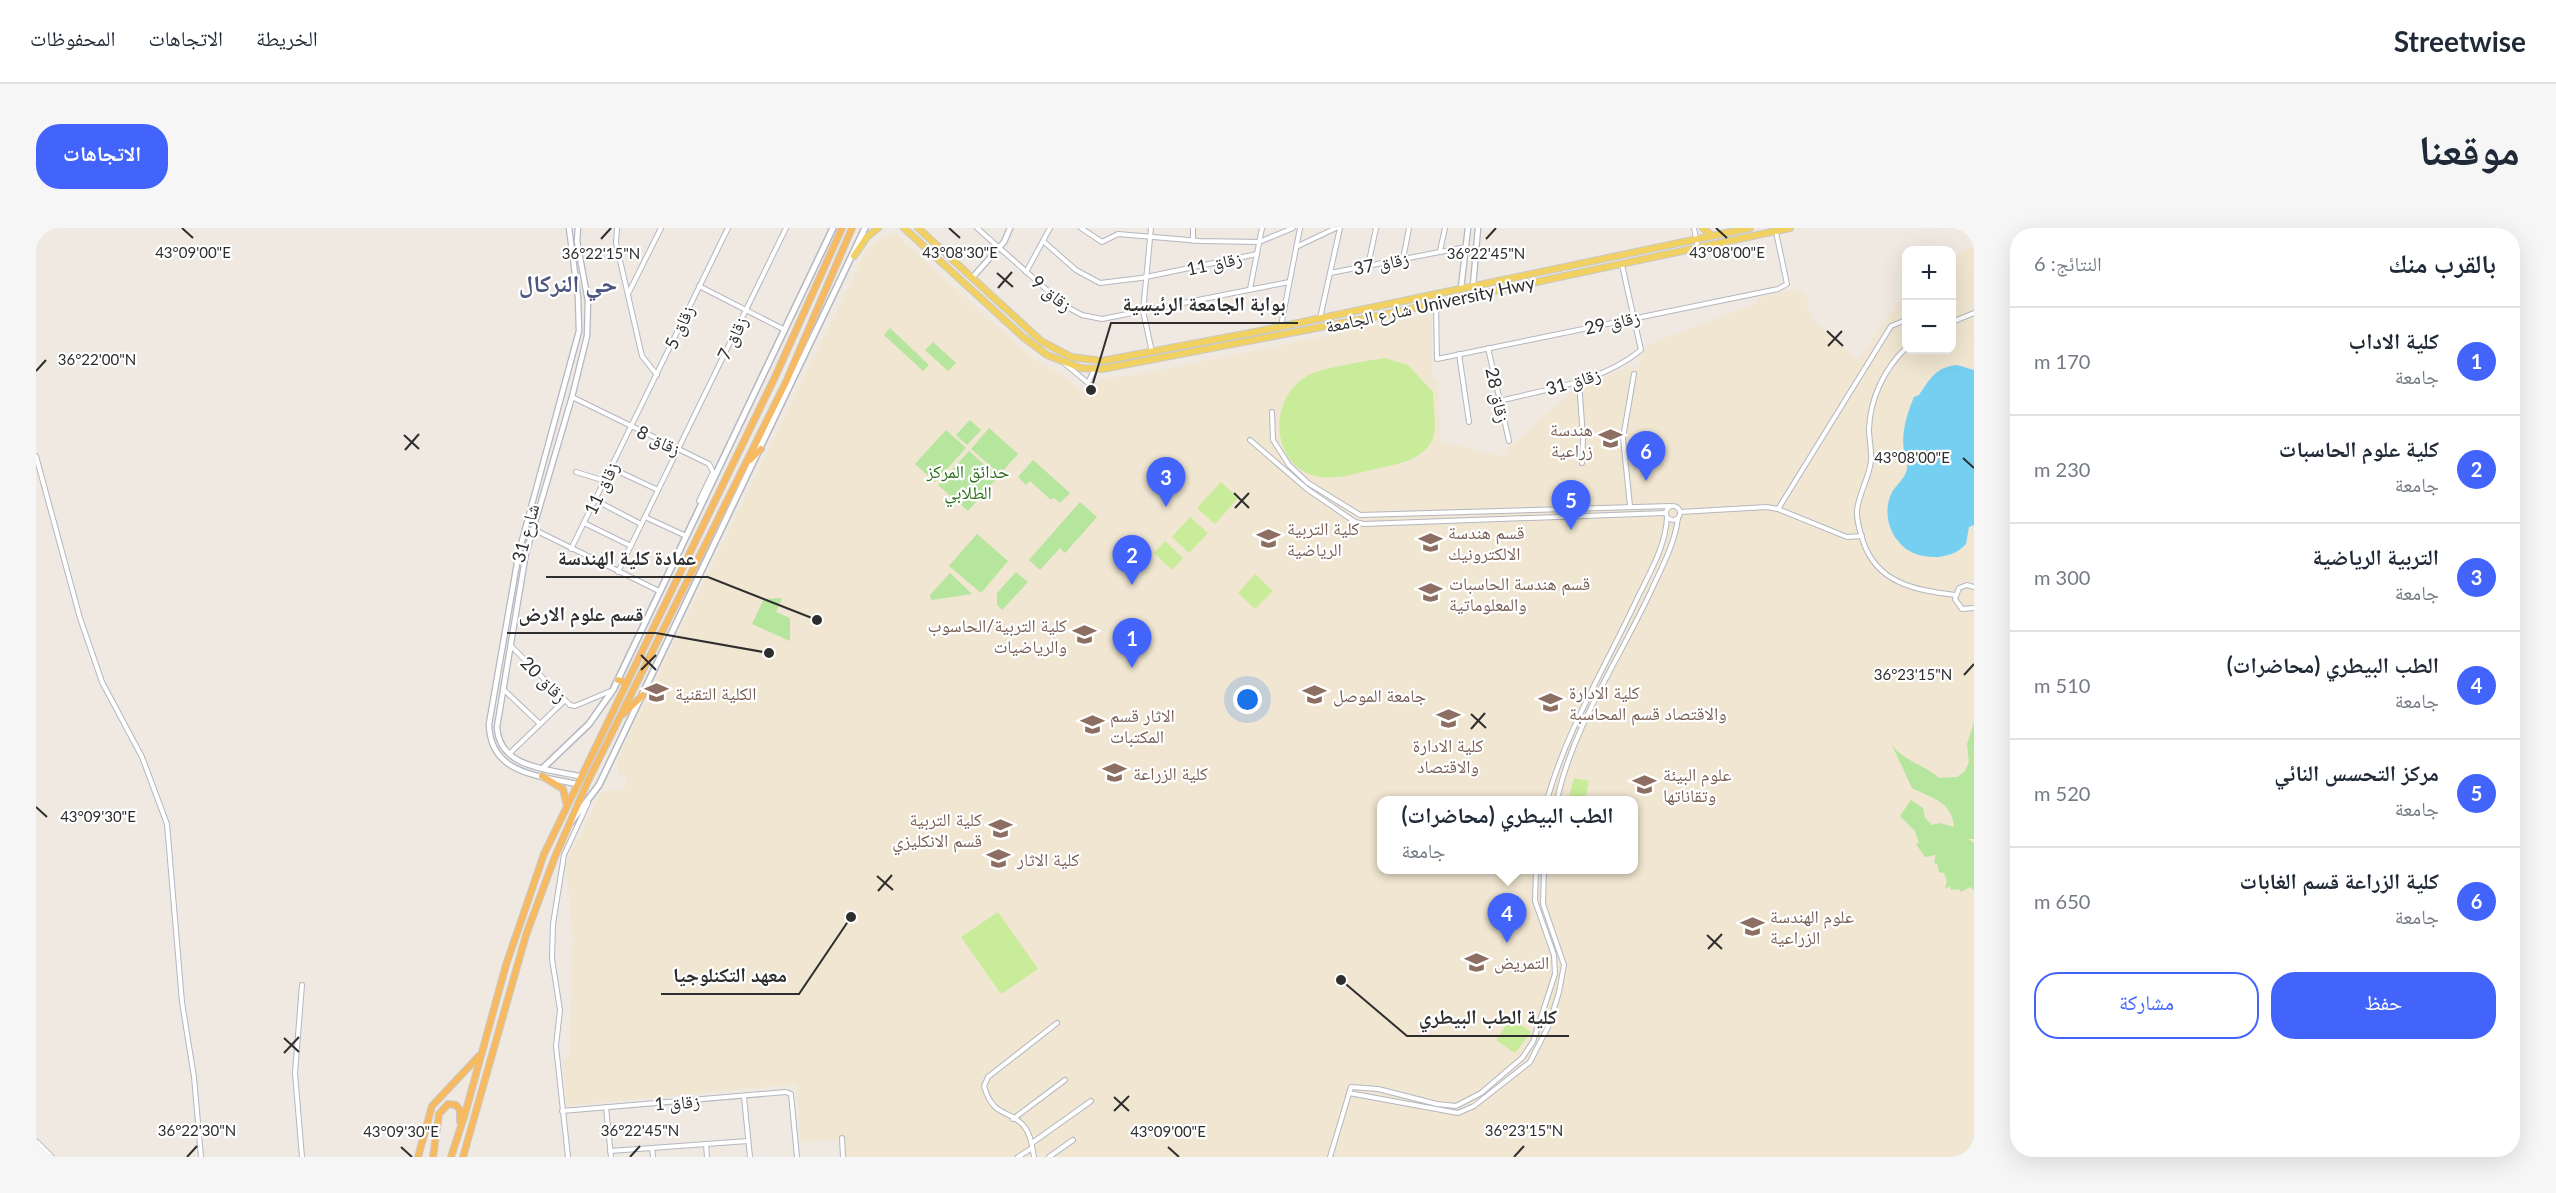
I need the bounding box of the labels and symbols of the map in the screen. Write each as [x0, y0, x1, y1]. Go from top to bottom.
text: 43°09'00"E [155, 243, 231, 261]
text: 43°08'30"E [922, 243, 998, 261]
text: 43°08'00"E [1689, 243, 1765, 261]
text: 36°22'15"N [562, 244, 640, 262]
text: 36°22'45"N [1447, 244, 1525, 262]
street label: زقاق 11 [1184, 246, 1244, 281]
street label: زقاق 37 [1351, 247, 1411, 280]
district label: حي النركال [519, 268, 617, 302]
street label: زقاق 9 [1027, 270, 1077, 317]
street label: شارع الجامعة University Hwy [1323, 271, 1537, 338]
callout: بوابة الجامعة الرئيسية [1111, 285, 1298, 323]
text: بوابة الجامعة الرئيسية [1122, 291, 1286, 316]
street label: زقاق 5 [659, 302, 700, 353]
street label: زقاق 29 [1582, 305, 1642, 340]
street label: زقاق 7 [712, 313, 753, 364]
text: 36°22'00"N [58, 350, 136, 368]
street label: زقاق 31 [1543, 363, 1603, 400]
street label: زقاق 28 [1480, 365, 1515, 425]
place label: هندسة زراعية [1550, 418, 1593, 461]
street label: زقاق 8 [633, 420, 684, 461]
school or university icon: هندسة زراعية [1598, 426, 1624, 452]
pin: 6 [1626, 432, 1666, 481]
text: 43°08'00"E [1874, 448, 1950, 466]
street label: زقاق 11 [579, 458, 624, 519]
pin: 3 [1146, 458, 1186, 507]
park label: حدائق المركز الطلابي [926, 460, 1009, 508]
pin: 5 [1552, 480, 1591, 530]
street label: شارع 31 [507, 501, 544, 565]
place label: كلية التربية الرياضية [1287, 517, 1360, 560]
place label: قسم هندسة الالكترونيك [1448, 521, 1525, 564]
school or university icon: كلية التربية الرياضية [1256, 525, 1282, 551]
school or university icon: قسم هندسة الالكترونيك [1417, 529, 1443, 555]
pin: 2 [1112, 536, 1152, 585]
callout: عمادة كلية الهندسة [546, 539, 708, 577]
text: عمادة كلية الهندسة [558, 545, 696, 570]
place label: قسم هندسة الحاسبات والمعلوماتية [1449, 572, 1590, 615]
school or university icon: قسم هندسة الحاسبات والمعلوماتية [1418, 580, 1444, 606]
callout: قسم علوم الارض [507, 595, 656, 633]
text: قسم علوم الارض [518, 601, 644, 628]
place label: كلية التربية/الحاسوب والرياضيات [928, 614, 1068, 657]
pin: 1 [1112, 618, 1152, 668]
school or university icon: كلية التربية/الحاسوب والرياضيات [1072, 622, 1098, 648]
street label: زقاق 20 [516, 651, 572, 707]
text: 36°23'15"N [1874, 665, 1952, 683]
school or university icon: الكلية التقنية [644, 680, 670, 706]
place label: كلية الادارة والاقتصاد قسم المحاسبة [1569, 681, 1727, 726]
place label: الكلية التقنية [675, 682, 756, 704]
school or university icon: جامعة الموصل [1302, 682, 1328, 708]
place label: جامعة الموصل [1333, 684, 1426, 707]
your location [1233, 685, 1262, 714]
school or university icon: كلية الادارة والاقتصاد قسم المحاسبة [1538, 689, 1564, 715]
place label: الاثار قسم المكتبات [1110, 704, 1175, 748]
school or university icon: كلية الادارة والاقتصاد [1435, 706, 1461, 732]
school or university icon: الاثار قسم المكتبات [1079, 712, 1105, 738]
place label: كلية الادارة والاقتصاد [1413, 734, 1484, 777]
school or university icon: كلية الزراعة [1102, 760, 1128, 786]
place label: كلية الزراعة [1133, 762, 1208, 784]
place label: علوم البيئة وتقاناتها [1663, 763, 1732, 806]
school or university icon: علوم البيئة وتقاناتها [1632, 771, 1658, 797]
text: 43°09'30"E [60, 807, 136, 825]
place label: كلية التربية قسم الانكليزي [892, 808, 983, 856]
school or university icon: كلية التربية قسم الانكليزي [987, 816, 1013, 842]
school or university icon: كلية الاثار [986, 846, 1012, 872]
place label: كلية الاثار [1016, 848, 1080, 870]
pin: 4 [1488, 894, 1526, 943]
place label: علوم الهندسة الزراعية [1770, 905, 1854, 948]
school or university icon: علوم الهندسة الزراعية [1739, 913, 1765, 939]
school or university icon: التمريض [1463, 949, 1489, 975]
place label: التمريض [1494, 951, 1549, 974]
callout: معهد التكنلوجيا [661, 956, 799, 994]
text: معهد التكنلوجيا [673, 962, 787, 987]
callout: كلية الطب البيطري [1407, 998, 1569, 1036]
text: كلية الطب البيطري [1419, 1004, 1557, 1033]
street label: زقاق 1 [653, 1089, 701, 1116]
text: 36°22'30"N [158, 1121, 236, 1139]
text: 36°22'45"N [601, 1121, 679, 1139]
text: 36°23'15"N [1485, 1121, 1563, 1139]
text: 43°09'30"E [363, 1122, 439, 1140]
text: 43°09'00"E [1130, 1122, 1206, 1140]

